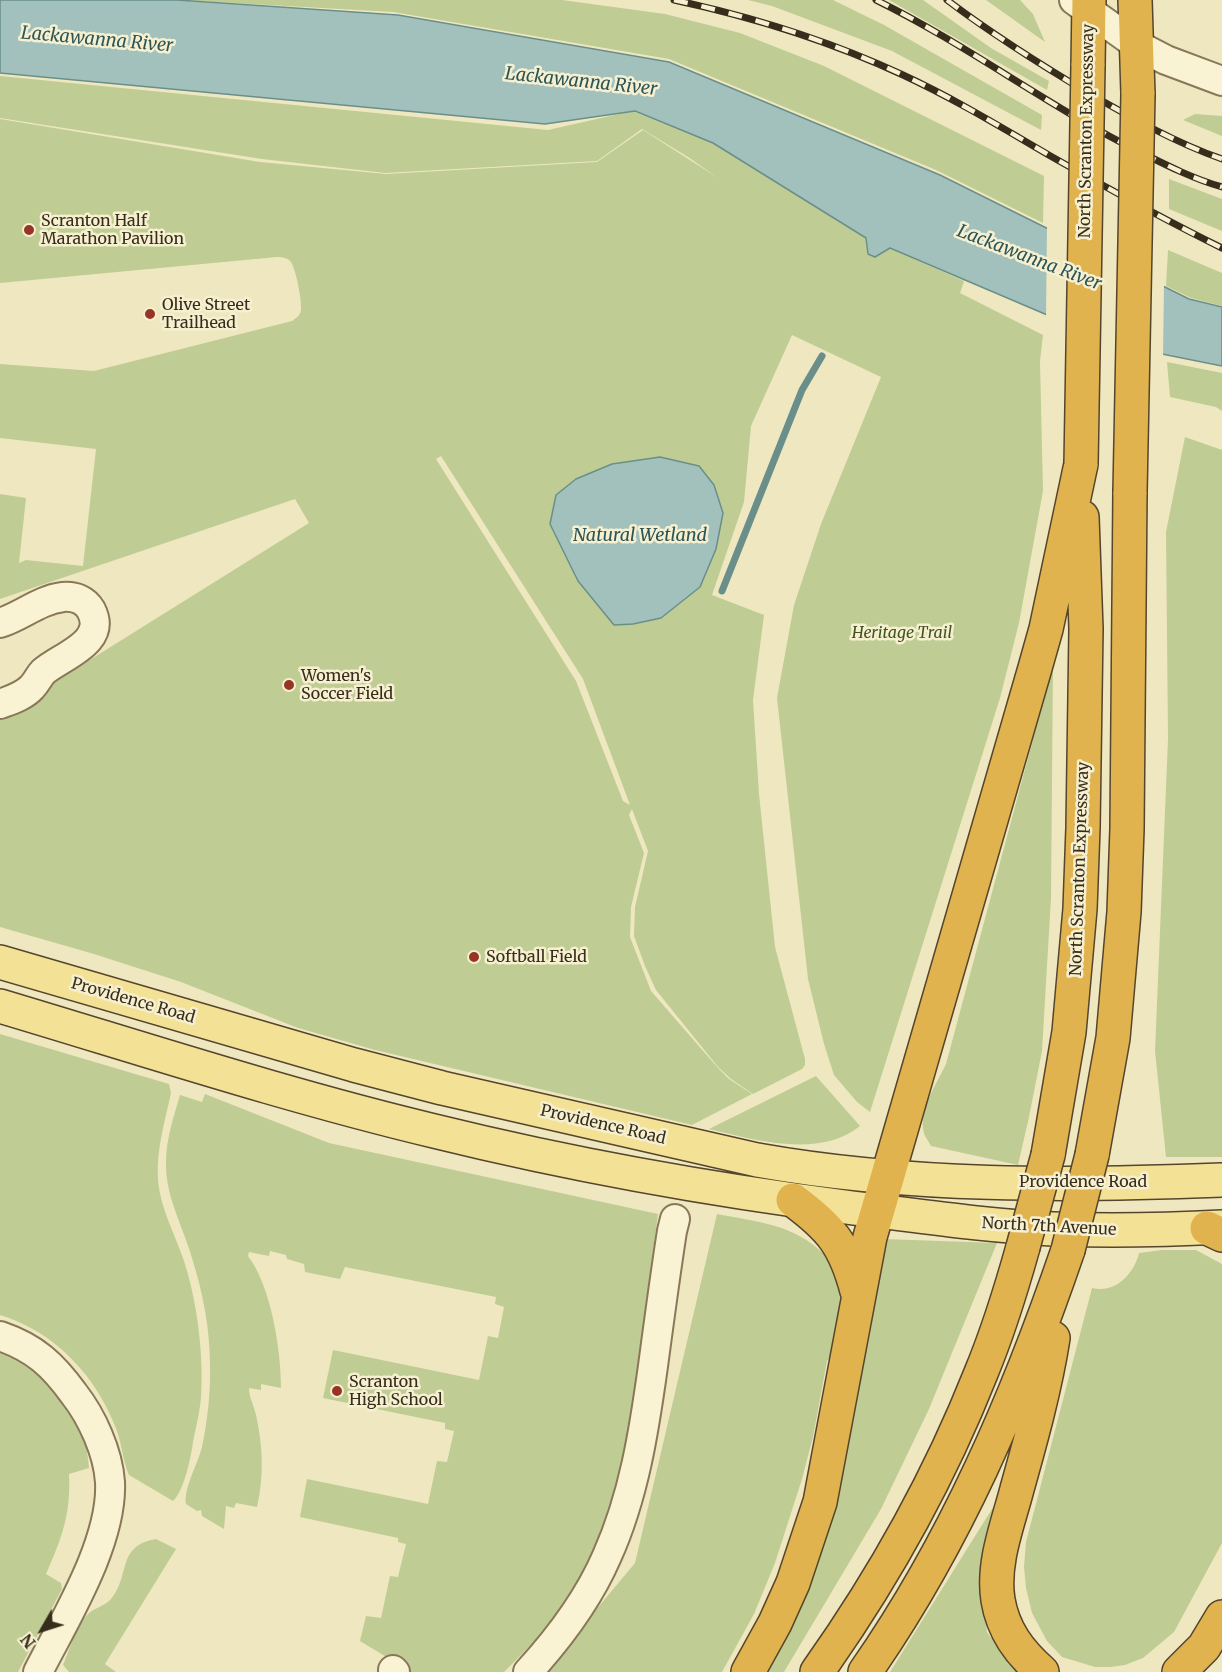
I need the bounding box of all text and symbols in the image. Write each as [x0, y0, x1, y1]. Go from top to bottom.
water label: Lackawanna River [20, 23, 174, 57]
street label: North Scranton Expressway [1076, 24, 1098, 238]
water label: Lackawanna River [504, 63, 658, 101]
place label: Scranton Half Marathon Pavilion [41, 211, 184, 249]
water label: Lackawanna River [954, 221, 1104, 295]
marker: Scranton Half Marathon Pavilion [22, 223, 36, 237]
place label: Olive Street Trailhead [162, 295, 250, 333]
marker: Olive Street Trailhead [143, 307, 157, 321]
water label: Natural Wetland [573, 525, 707, 547]
park label: Heritage Trail [852, 623, 952, 643]
place label: Women's Soccer Field [301, 666, 393, 704]
marker: Women's Soccer Field [282, 678, 296, 692]
street label: North Scranton Expressway [1067, 762, 1093, 976]
place label: Softball Field [486, 947, 587, 967]
marker: Softball Field [467, 950, 481, 964]
street label: Providence Road [69, 974, 197, 1028]
street label: Providence Road [538, 1101, 668, 1149]
street label: Providence Road [1019, 1172, 1147, 1192]
street label: North 7th Avenue [981, 1214, 1117, 1240]
place label: Scranton High School [349, 1372, 443, 1410]
marker: Scranton High School [330, 1384, 344, 1398]
north arrow [12, 1600, 72, 1660]
text: N [16, 1630, 40, 1653]

